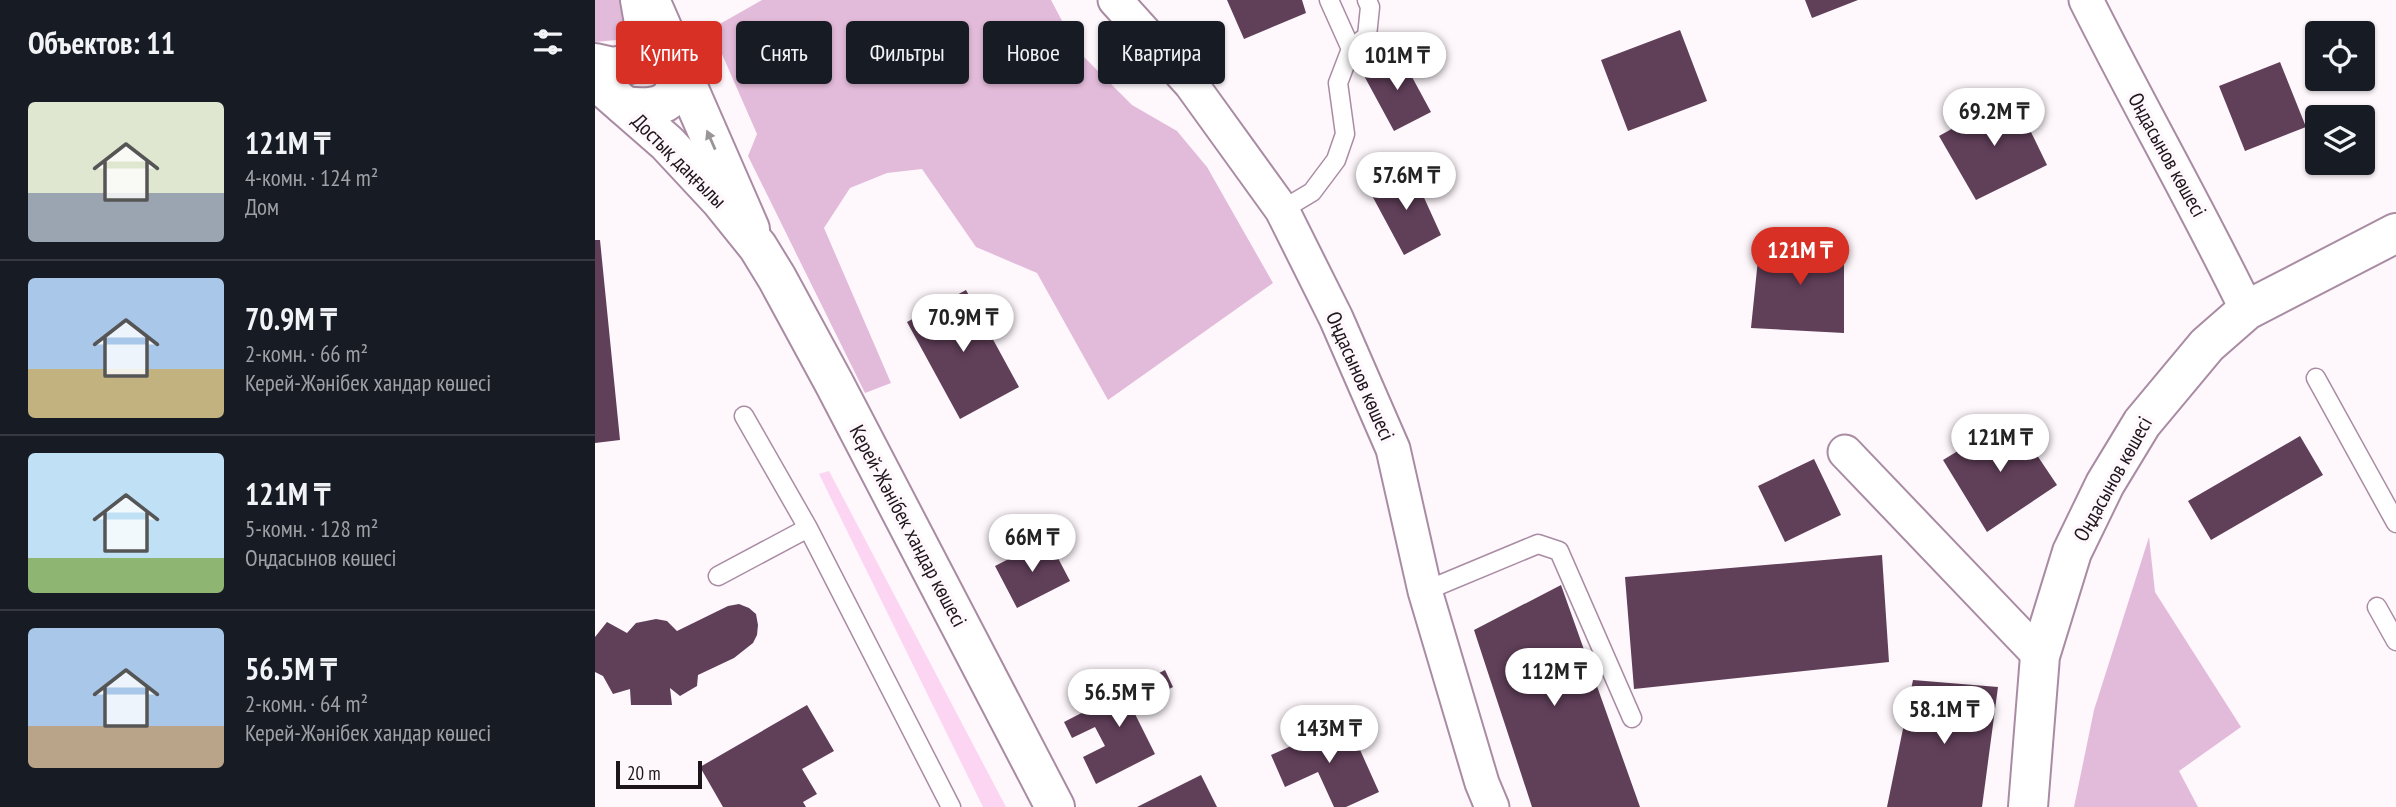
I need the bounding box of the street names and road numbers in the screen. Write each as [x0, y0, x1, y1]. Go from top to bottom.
street label: Ондасынов көшесі [2122, 88, 2213, 222]
street label: Достық даңғылы [626, 108, 732, 214]
street label: Оңдасынов көшесі [1320, 307, 1401, 445]
street label: Оңдасынов көшесі [2067, 412, 2158, 546]
street label: Керей-Жәнібек хандар көшесі [844, 420, 973, 631]

